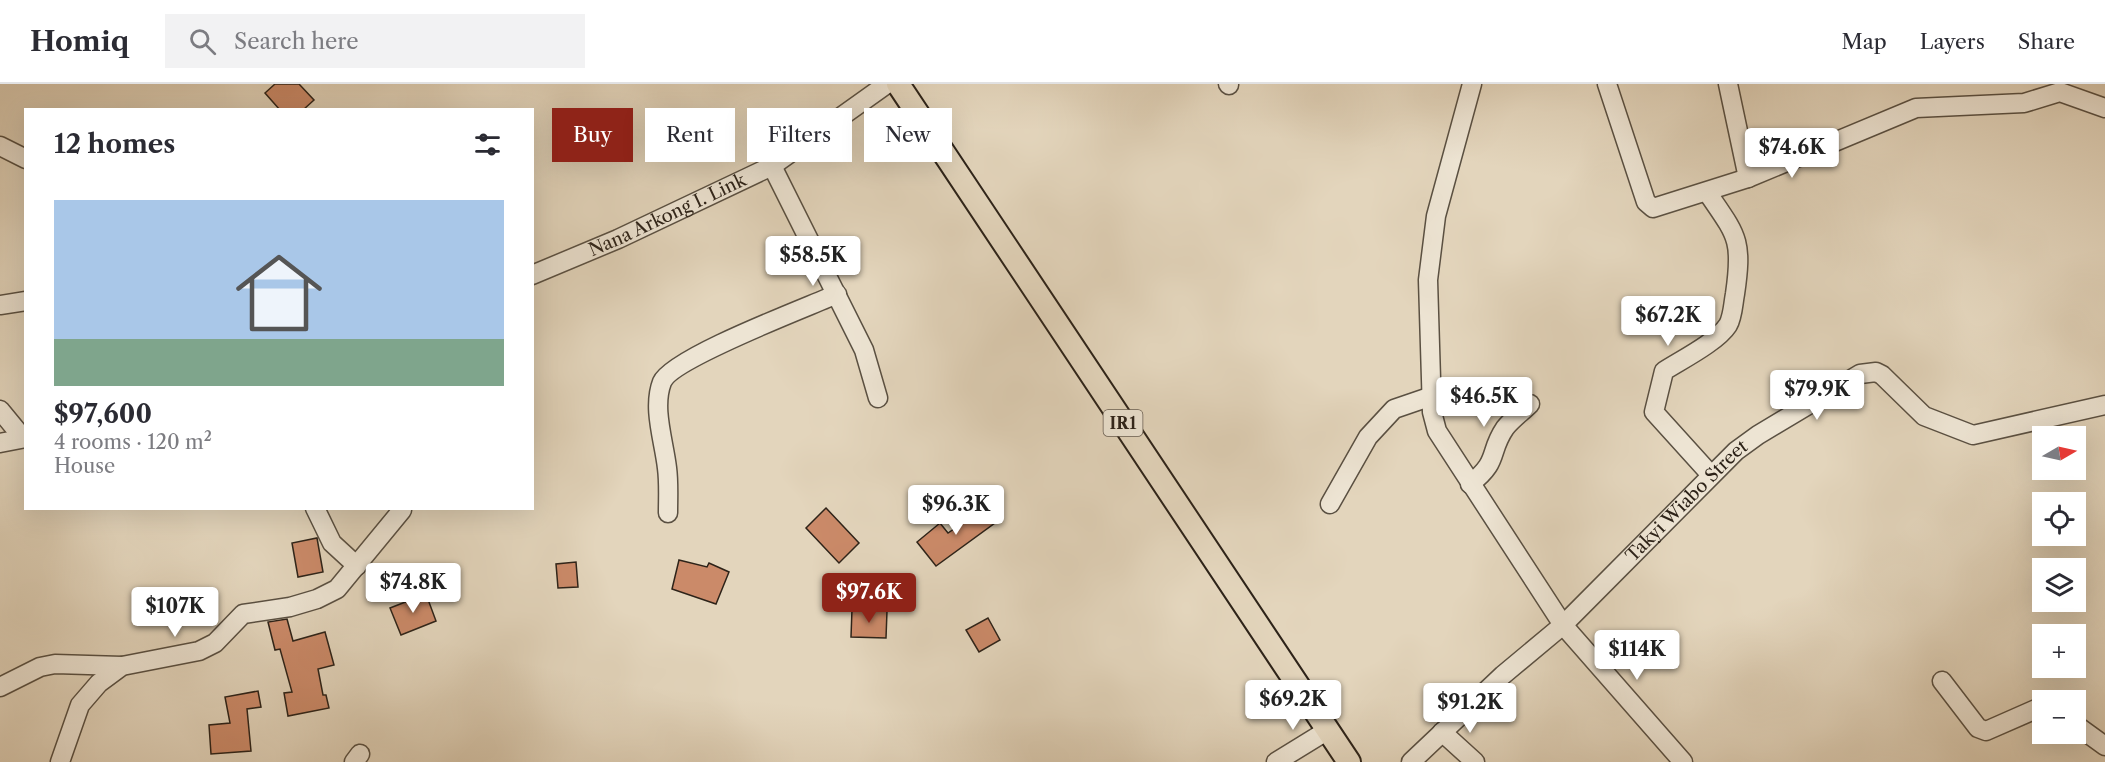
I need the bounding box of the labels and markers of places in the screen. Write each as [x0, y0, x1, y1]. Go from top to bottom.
pin: $74.6K [1743, 128, 1841, 179]
pin: $58.5K [764, 236, 862, 287]
pin: $67.2K [1619, 296, 1717, 347]
pin: $79.9K [1768, 370, 1866, 421]
pin: $46.5K [1435, 377, 1533, 428]
pin: $96.3K [907, 485, 1005, 536]
pin: $74.8K [364, 563, 462, 614]
pin: $97.6K [820, 573, 918, 624]
pin: $107K [133, 587, 217, 638]
pin: $114K [1595, 630, 1679, 681]
pin: $69.2K [1244, 680, 1342, 731]
pin: $91.2K [1421, 683, 1519, 734]

